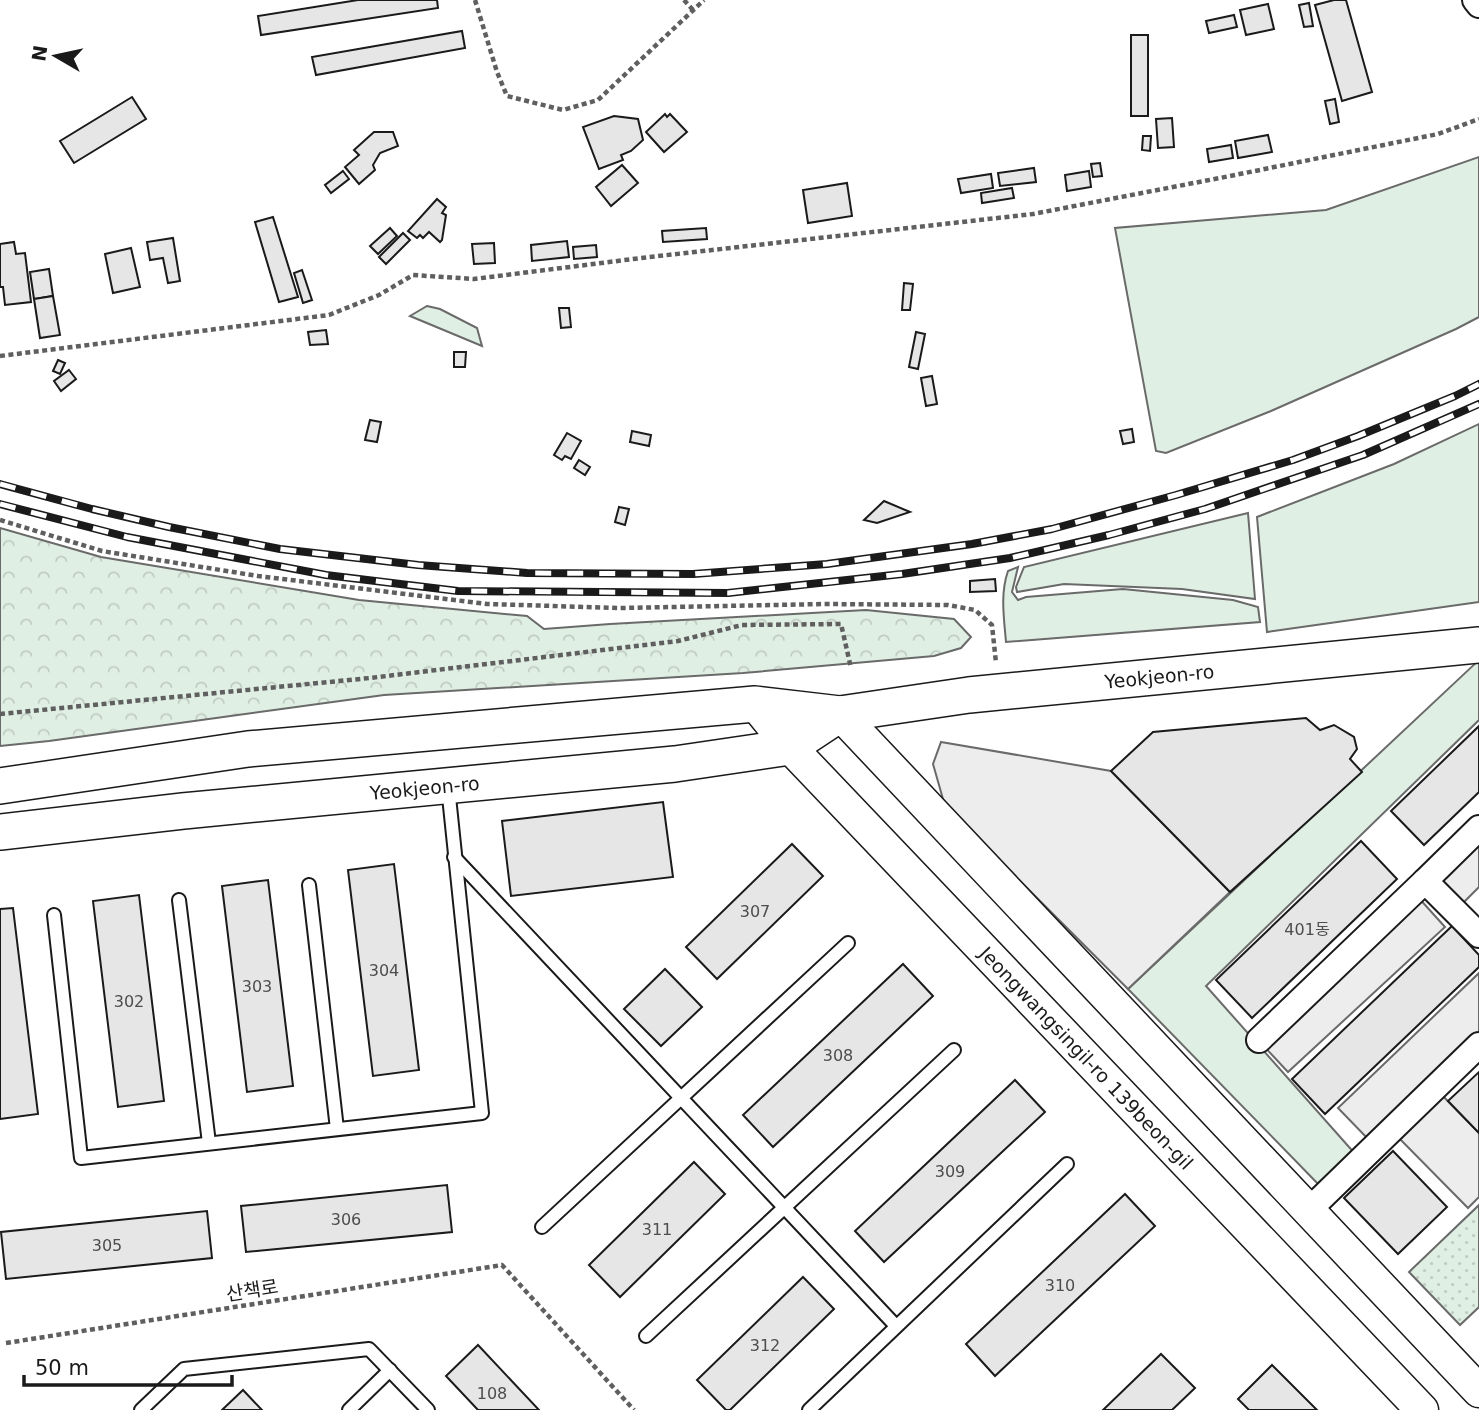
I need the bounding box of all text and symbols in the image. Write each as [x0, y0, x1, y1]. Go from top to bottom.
north arrow [21, 21, 91, 91]
text: N [27, 44, 51, 63]
street label: Yeokjeon-ro [1103, 660, 1215, 693]
street label: Yeokjeon-ro [368, 772, 480, 804]
house number: 307 [740, 902, 770, 921]
house number: 401동 [1284, 920, 1330, 939]
street label: Jeongwangsingil-ro 139beon-gil [974, 941, 1198, 1174]
house number: 304 [369, 961, 399, 980]
house number: 303 [242, 977, 272, 996]
house number: 302 [114, 992, 144, 1011]
house number: 308 [823, 1046, 853, 1065]
house number: 309 [935, 1162, 965, 1181]
house number: 306 [331, 1210, 361, 1229]
house number: 311 [642, 1220, 672, 1239]
house number: 305 [92, 1236, 122, 1255]
street label: 산책로 [224, 1275, 280, 1305]
house number: 310 [1045, 1276, 1075, 1295]
house number: 312 [750, 1336, 780, 1355]
scale bar [24, 1344, 233, 1388]
text: 50 m [35, 1356, 89, 1380]
house number: 108 [477, 1384, 507, 1403]

